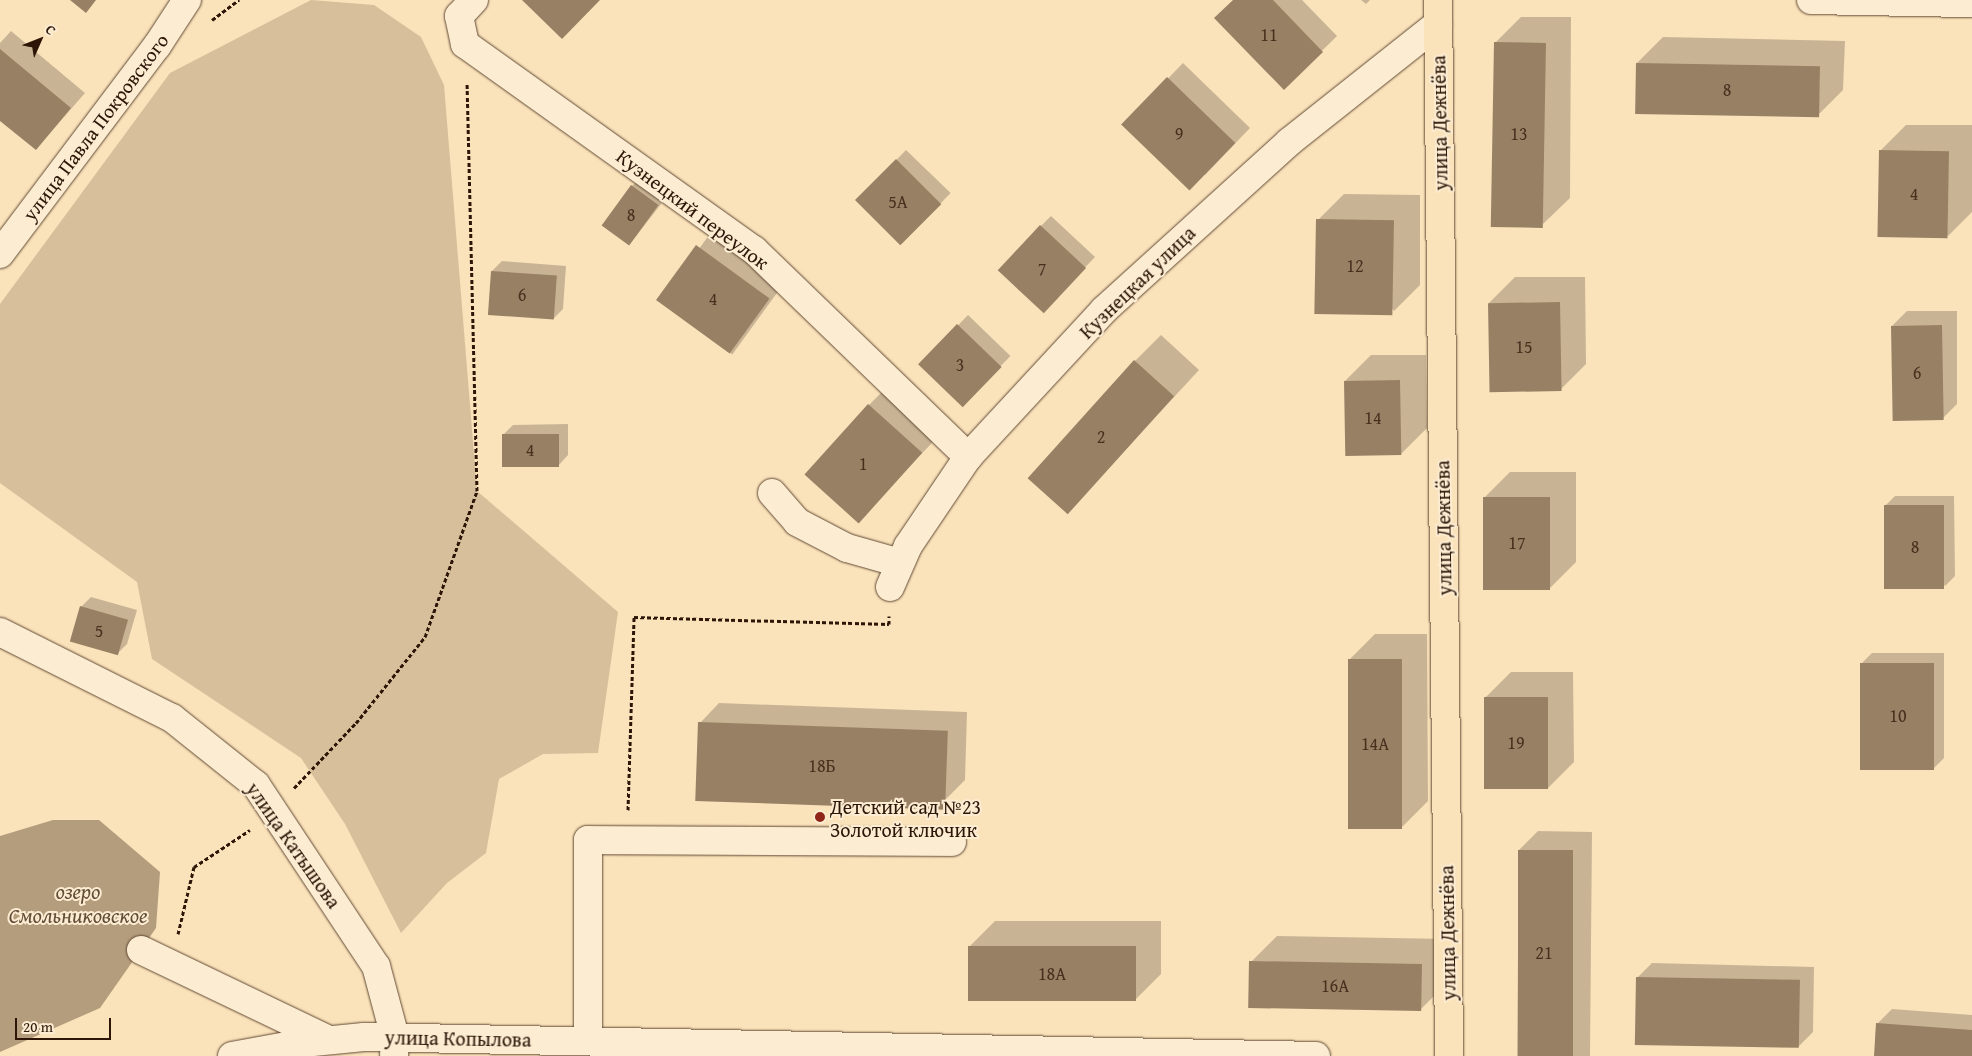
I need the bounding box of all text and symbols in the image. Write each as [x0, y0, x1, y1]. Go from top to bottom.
north arrow [15, 15, 65, 65]
text: С [41, 20, 61, 39]
house number: 11 [1260, 24, 1278, 46]
street label: улица Павла Покровского [17, 29, 173, 225]
street label: улица Дежнёва [1426, 55, 1452, 191]
house number: 8 [1723, 79, 1731, 101]
house number: 9 [1175, 123, 1183, 145]
house number: 13 [1510, 123, 1528, 145]
street label: Кузнецкий переулок [612, 144, 774, 274]
house number: 4 [1910, 183, 1918, 205]
house number: 5А [888, 191, 908, 213]
house number: 8 [627, 204, 635, 226]
street label: Кузнецкая улица [1074, 221, 1200, 343]
house number: 12 [1346, 255, 1364, 277]
house number: 7 [1038, 258, 1046, 280]
house number: 6 [518, 284, 526, 306]
house number: 4 [709, 288, 717, 310]
house number: 15 [1515, 336, 1533, 358]
house number: 3 [956, 354, 964, 376]
house number: 6 [1913, 362, 1921, 384]
house number: 14 [1364, 407, 1382, 429]
house number: 2 [1097, 426, 1105, 448]
house number: 4 [526, 439, 534, 461]
house number: 1 [859, 453, 867, 475]
street label: улица Дежнёва [1430, 460, 1456, 596]
house number: 17 [1508, 532, 1526, 554]
house number: 8 [1911, 536, 1919, 558]
house number: 5 [95, 620, 103, 642]
house number: 10 [1889, 705, 1907, 727]
house number: 19 [1507, 732, 1525, 754]
house number: 14А [1361, 733, 1389, 755]
house number: 18Б [808, 755, 836, 777]
street label: улица Катышова [242, 777, 346, 913]
place label: Детский сад №23 Золотой ключик [830, 794, 981, 841]
marker: Детский сад №23 Золотой ключик [814, 811, 826, 823]
street label: улица Дежнёва [1434, 865, 1460, 1001]
water label: озеро Смольниковское [9, 879, 147, 929]
house number: 21 [1535, 942, 1553, 964]
house number: 18А [1038, 963, 1066, 985]
house number: 16А [1321, 975, 1349, 997]
scale bar [18, 1008, 114, 1040]
text: 20 m [23, 1016, 53, 1037]
street label: улица Копылова [384, 1025, 532, 1051]

